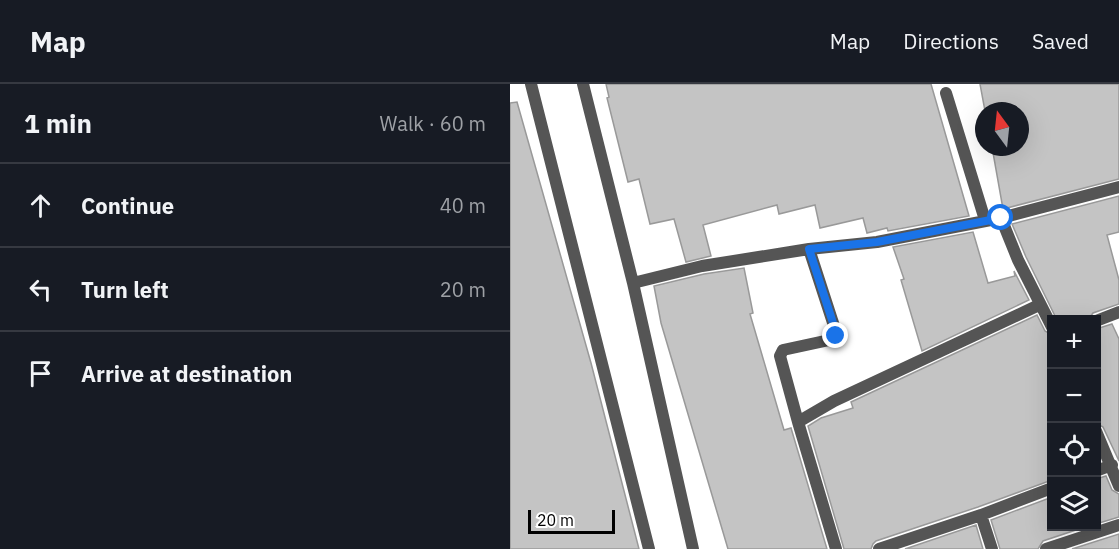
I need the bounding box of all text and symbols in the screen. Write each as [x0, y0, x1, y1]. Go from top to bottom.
text: Map [30, 23, 86, 60]
text: Map [830, 27, 870, 55]
text: Directions [903, 27, 999, 55]
text: Saved [1032, 27, 1089, 55]
north arrow [975, 102, 1029, 156]
text: 1 min [24, 106, 92, 140]
text: Walk · 60 m [380, 110, 486, 137]
icon: ahead [24, 189, 57, 222]
text: Continue [81, 191, 174, 220]
text: 40 m [440, 192, 486, 219]
route start [987, 204, 1013, 230]
icon: left [24, 273, 57, 306]
text: Turn left [81, 275, 169, 304]
text: 20 m [440, 276, 486, 303]
map controls [1047, 315, 1101, 531]
button: + [1047, 315, 1101, 369]
route end [822, 322, 848, 348]
icon: arrive [24, 357, 57, 390]
text: Arrive at destination [81, 359, 292, 388]
button: − [1047, 369, 1101, 423]
button: locate [1047, 423, 1101, 477]
button: layers [1047, 477, 1101, 531]
scale bar [528, 507, 615, 534]
text: 20 m [537, 510, 574, 530]

